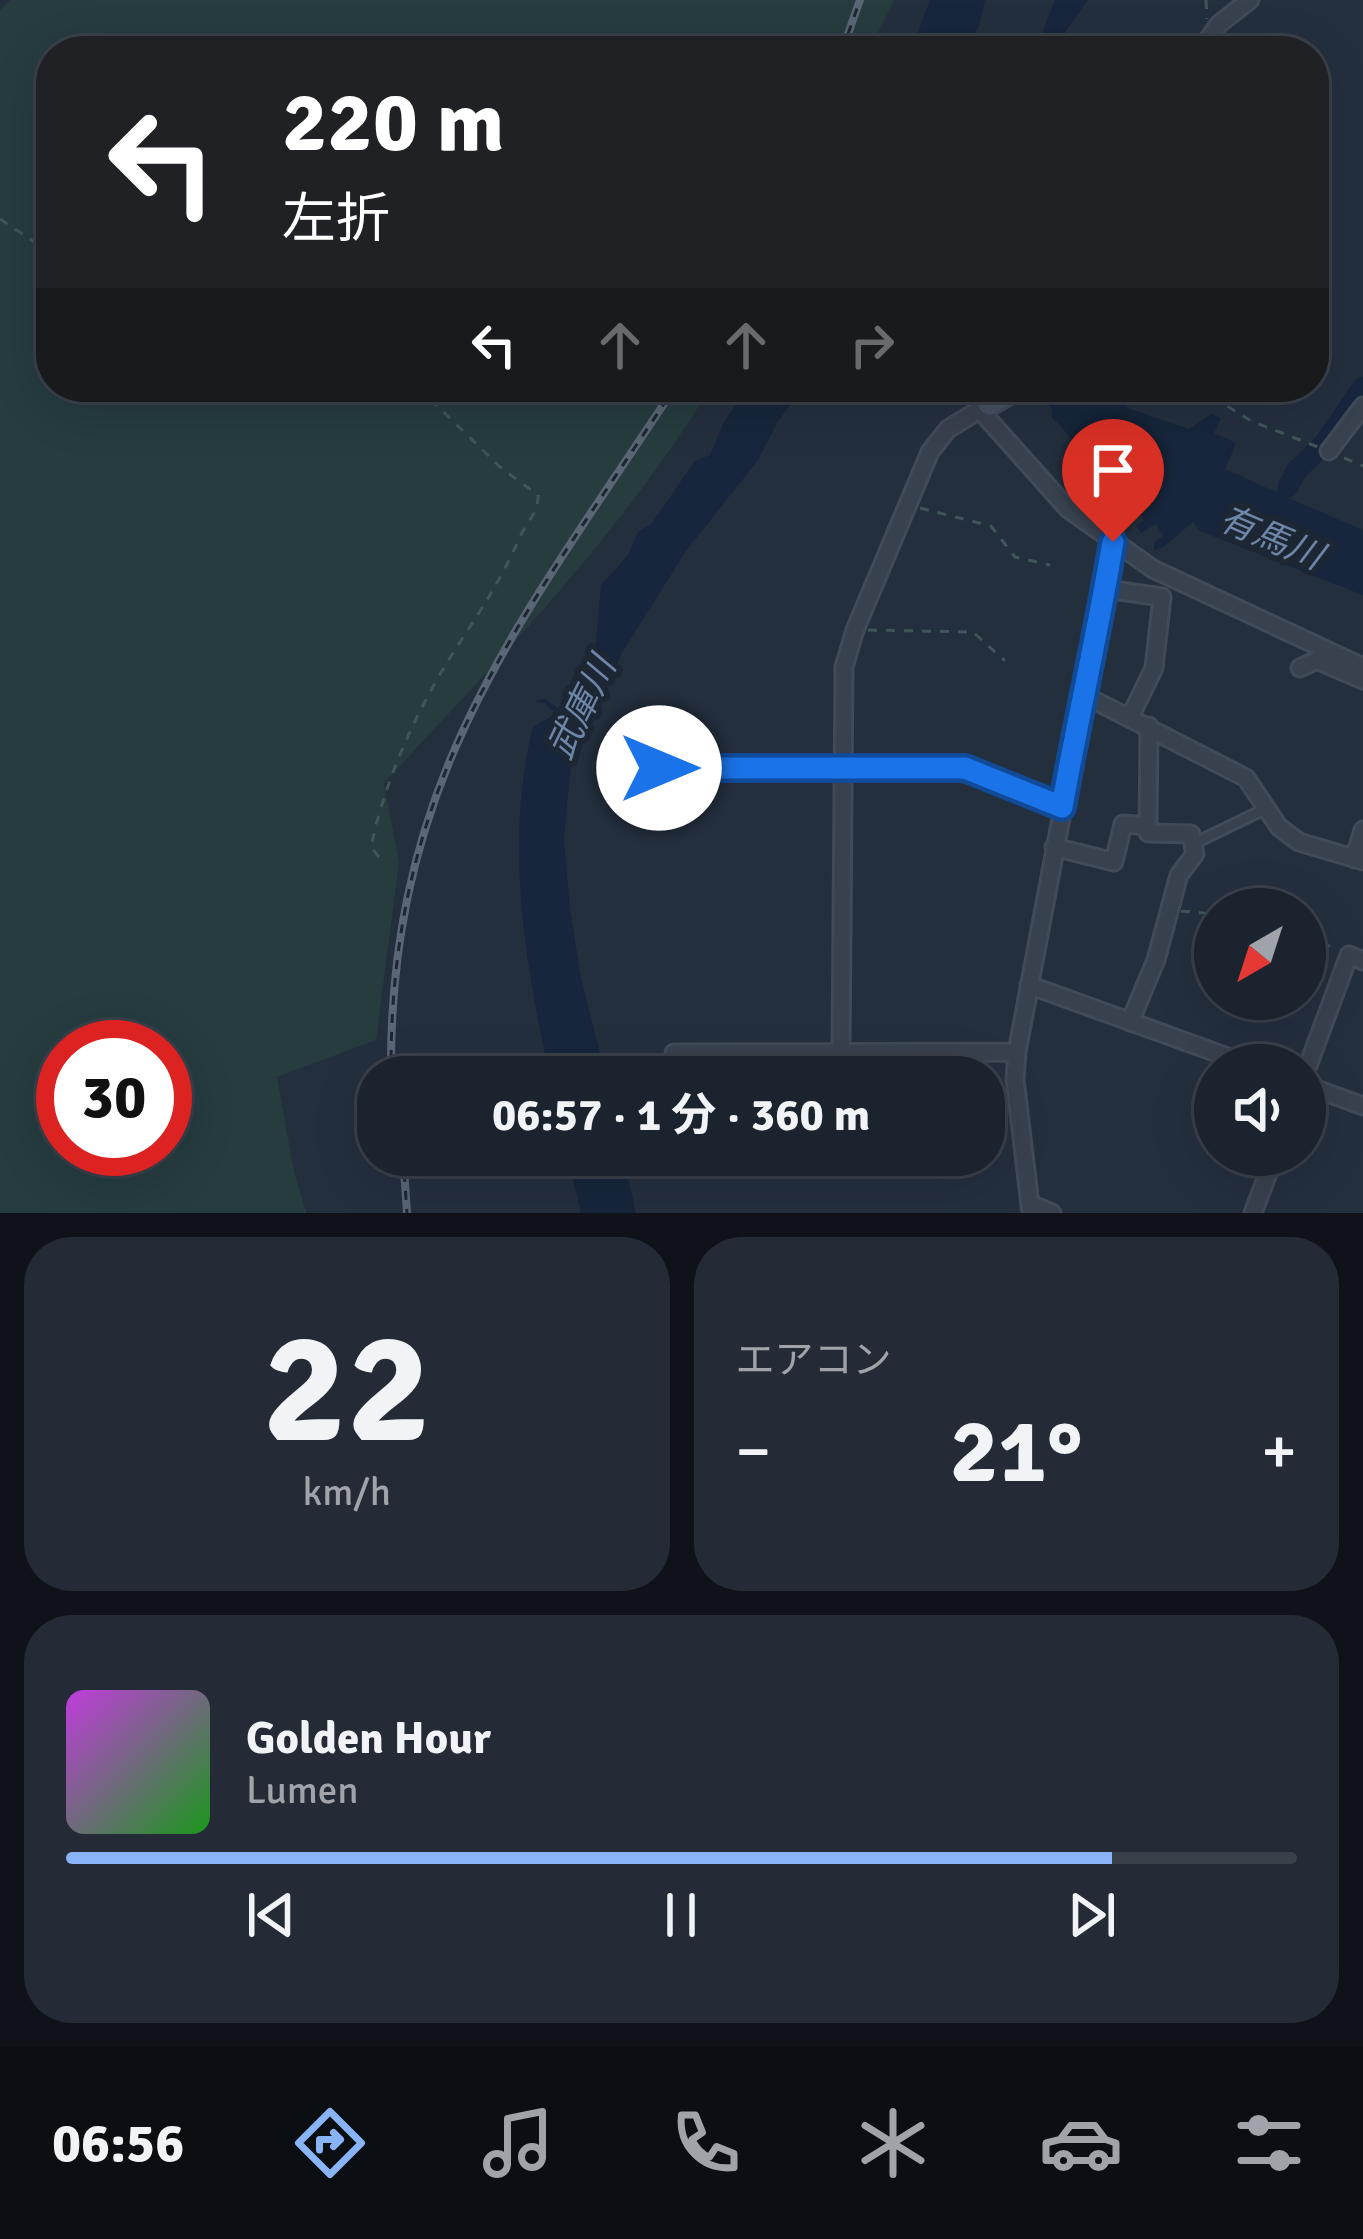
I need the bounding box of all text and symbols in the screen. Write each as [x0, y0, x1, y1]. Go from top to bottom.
text: 220 m [282, 71, 504, 175]
icon: left [84, 84, 240, 240]
text: 左折 [282, 186, 390, 253]
icon: left [461, 312, 527, 378]
icon: ahead [587, 312, 653, 378]
icon: ahead [713, 312, 779, 378]
icon: right [839, 312, 905, 378]
pin [1062, 419, 1164, 542]
icon: arrive [1080, 437, 1146, 503]
water label: 有馬川 [1212, 496, 1333, 581]
water label: 武庫川 [538, 646, 628, 766]
position arrow [596, 705, 722, 831]
north arrow [1194, 888, 1326, 1020]
map controls [1194, 888, 1326, 1176]
speed limit sign: 30 [36, 1020, 192, 1176]
button: sound [1194, 1044, 1326, 1176]
text: 06:57 · 1 分 · 360 m [492, 1088, 870, 1143]
text: 22 [263, 1293, 431, 1486]
text: エアコン [736, 1336, 892, 1384]
text: 21° [950, 1396, 1083, 1507]
text: − [736, 1411, 771, 1492]
text: + [1261, 1411, 1297, 1492]
text: km/h [303, 1468, 391, 1516]
text: Golden Hour [246, 1711, 491, 1766]
text: Lumen [246, 1766, 359, 1814]
icon: previous [238, 1882, 304, 1948]
icon: pause [648, 1882, 714, 1948]
icon: next [1059, 1882, 1125, 1948]
icon: directions [288, 2101, 372, 2185]
icon: music [476, 2101, 560, 2185]
icon: phone [664, 2101, 748, 2185]
icon: climate [851, 2101, 935, 2185]
icon: car [1039, 2101, 1123, 2185]
icon: filters [1227, 2101, 1311, 2185]
text: 06:56 [52, 2110, 184, 2177]

